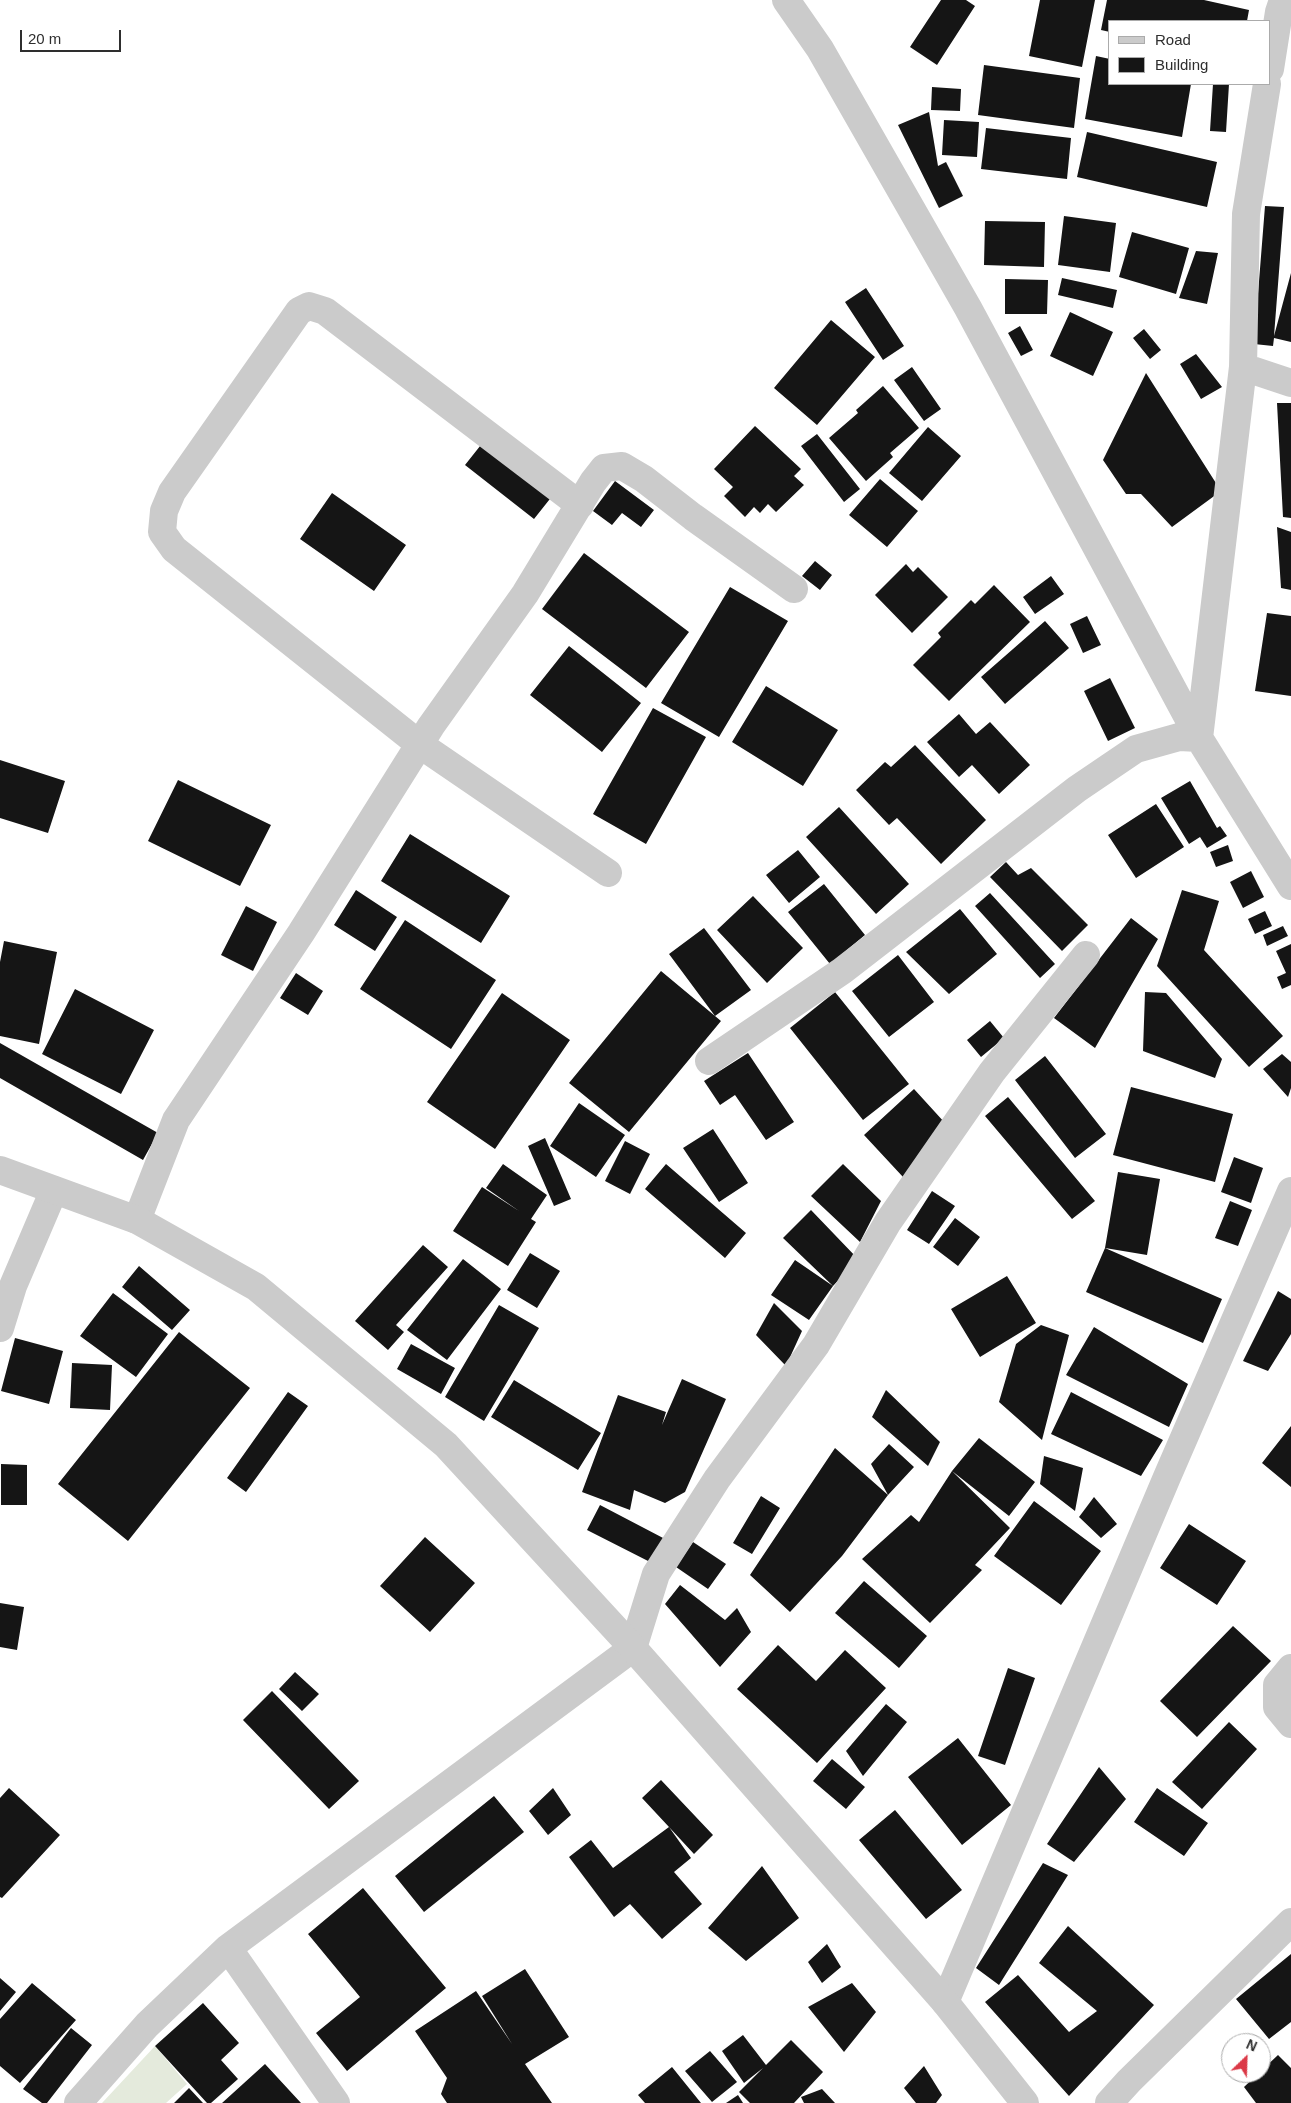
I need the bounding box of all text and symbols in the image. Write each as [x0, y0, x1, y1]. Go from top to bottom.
scale bar [22, 20, 124, 52]
legend [1108, 20, 1271, 85]
text: 20 m [28, 30, 61, 47]
text: Road [1155, 31, 1191, 48]
text: Building [1155, 56, 1208, 73]
north arrow [1221, 2033, 1271, 2083]
text: N [1244, 2036, 1260, 2055]

